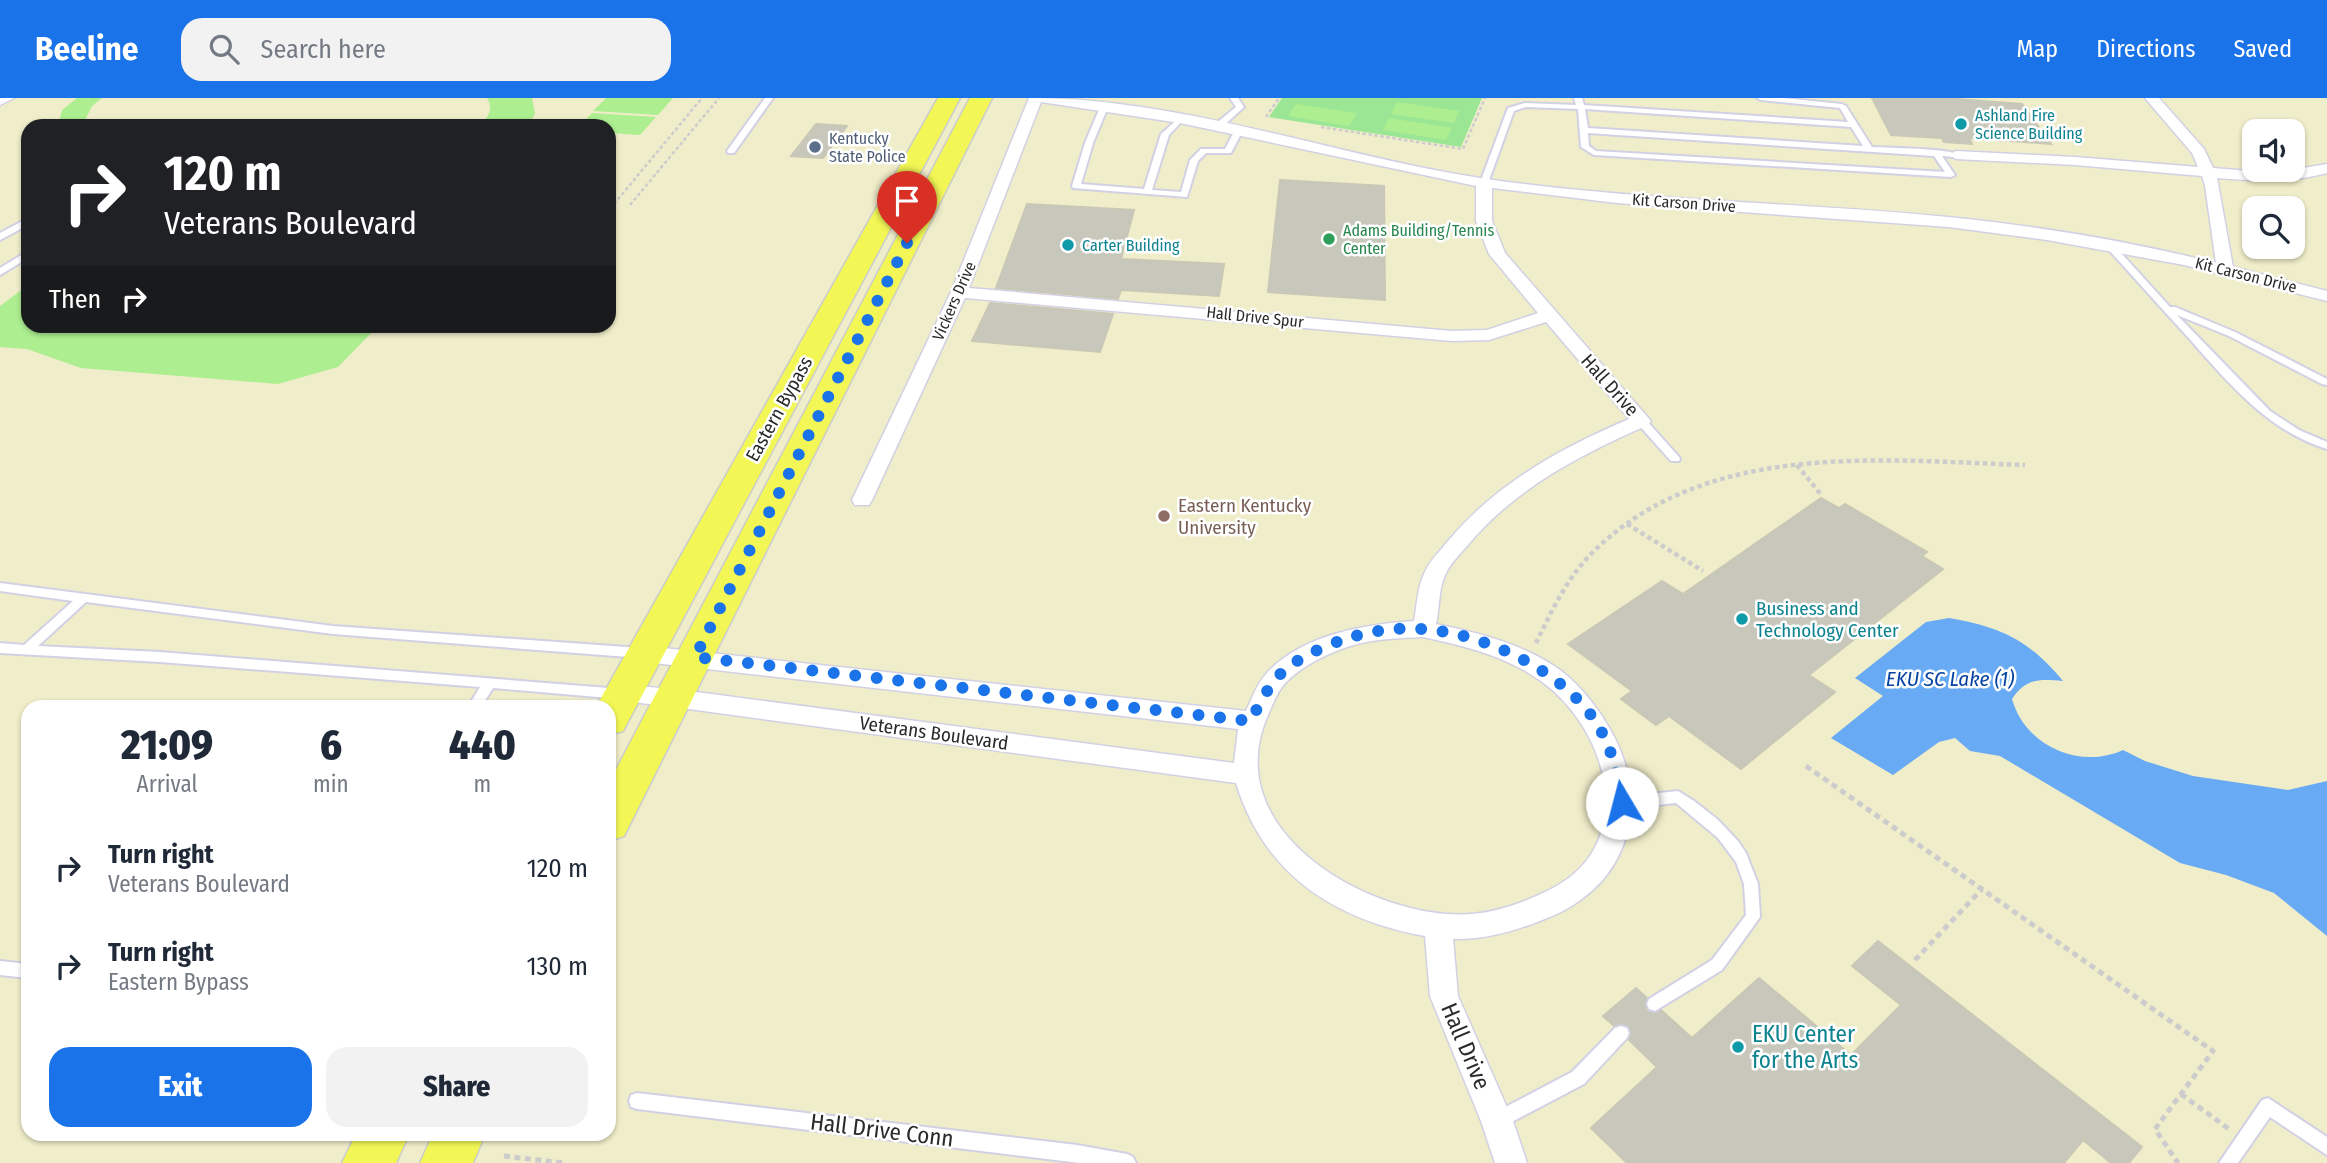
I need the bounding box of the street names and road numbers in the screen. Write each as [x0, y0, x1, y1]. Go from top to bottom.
street label: Kit Carson Drive [1631, 190, 1737, 216]
street label: Kit Carson Drive [2193, 253, 2299, 297]
street label: Vickers Drive [928, 259, 980, 343]
street label: Hall Drive Spur [1205, 302, 1305, 332]
street label: Hall Drive [1576, 349, 1644, 421]
street label: Eastern Bypass [741, 353, 817, 465]
street label: Veterans Boulevard [858, 711, 1010, 755]
street label: Hall Drive [1435, 999, 1497, 1093]
street label: Hall Drive Conn [809, 1107, 955, 1153]

